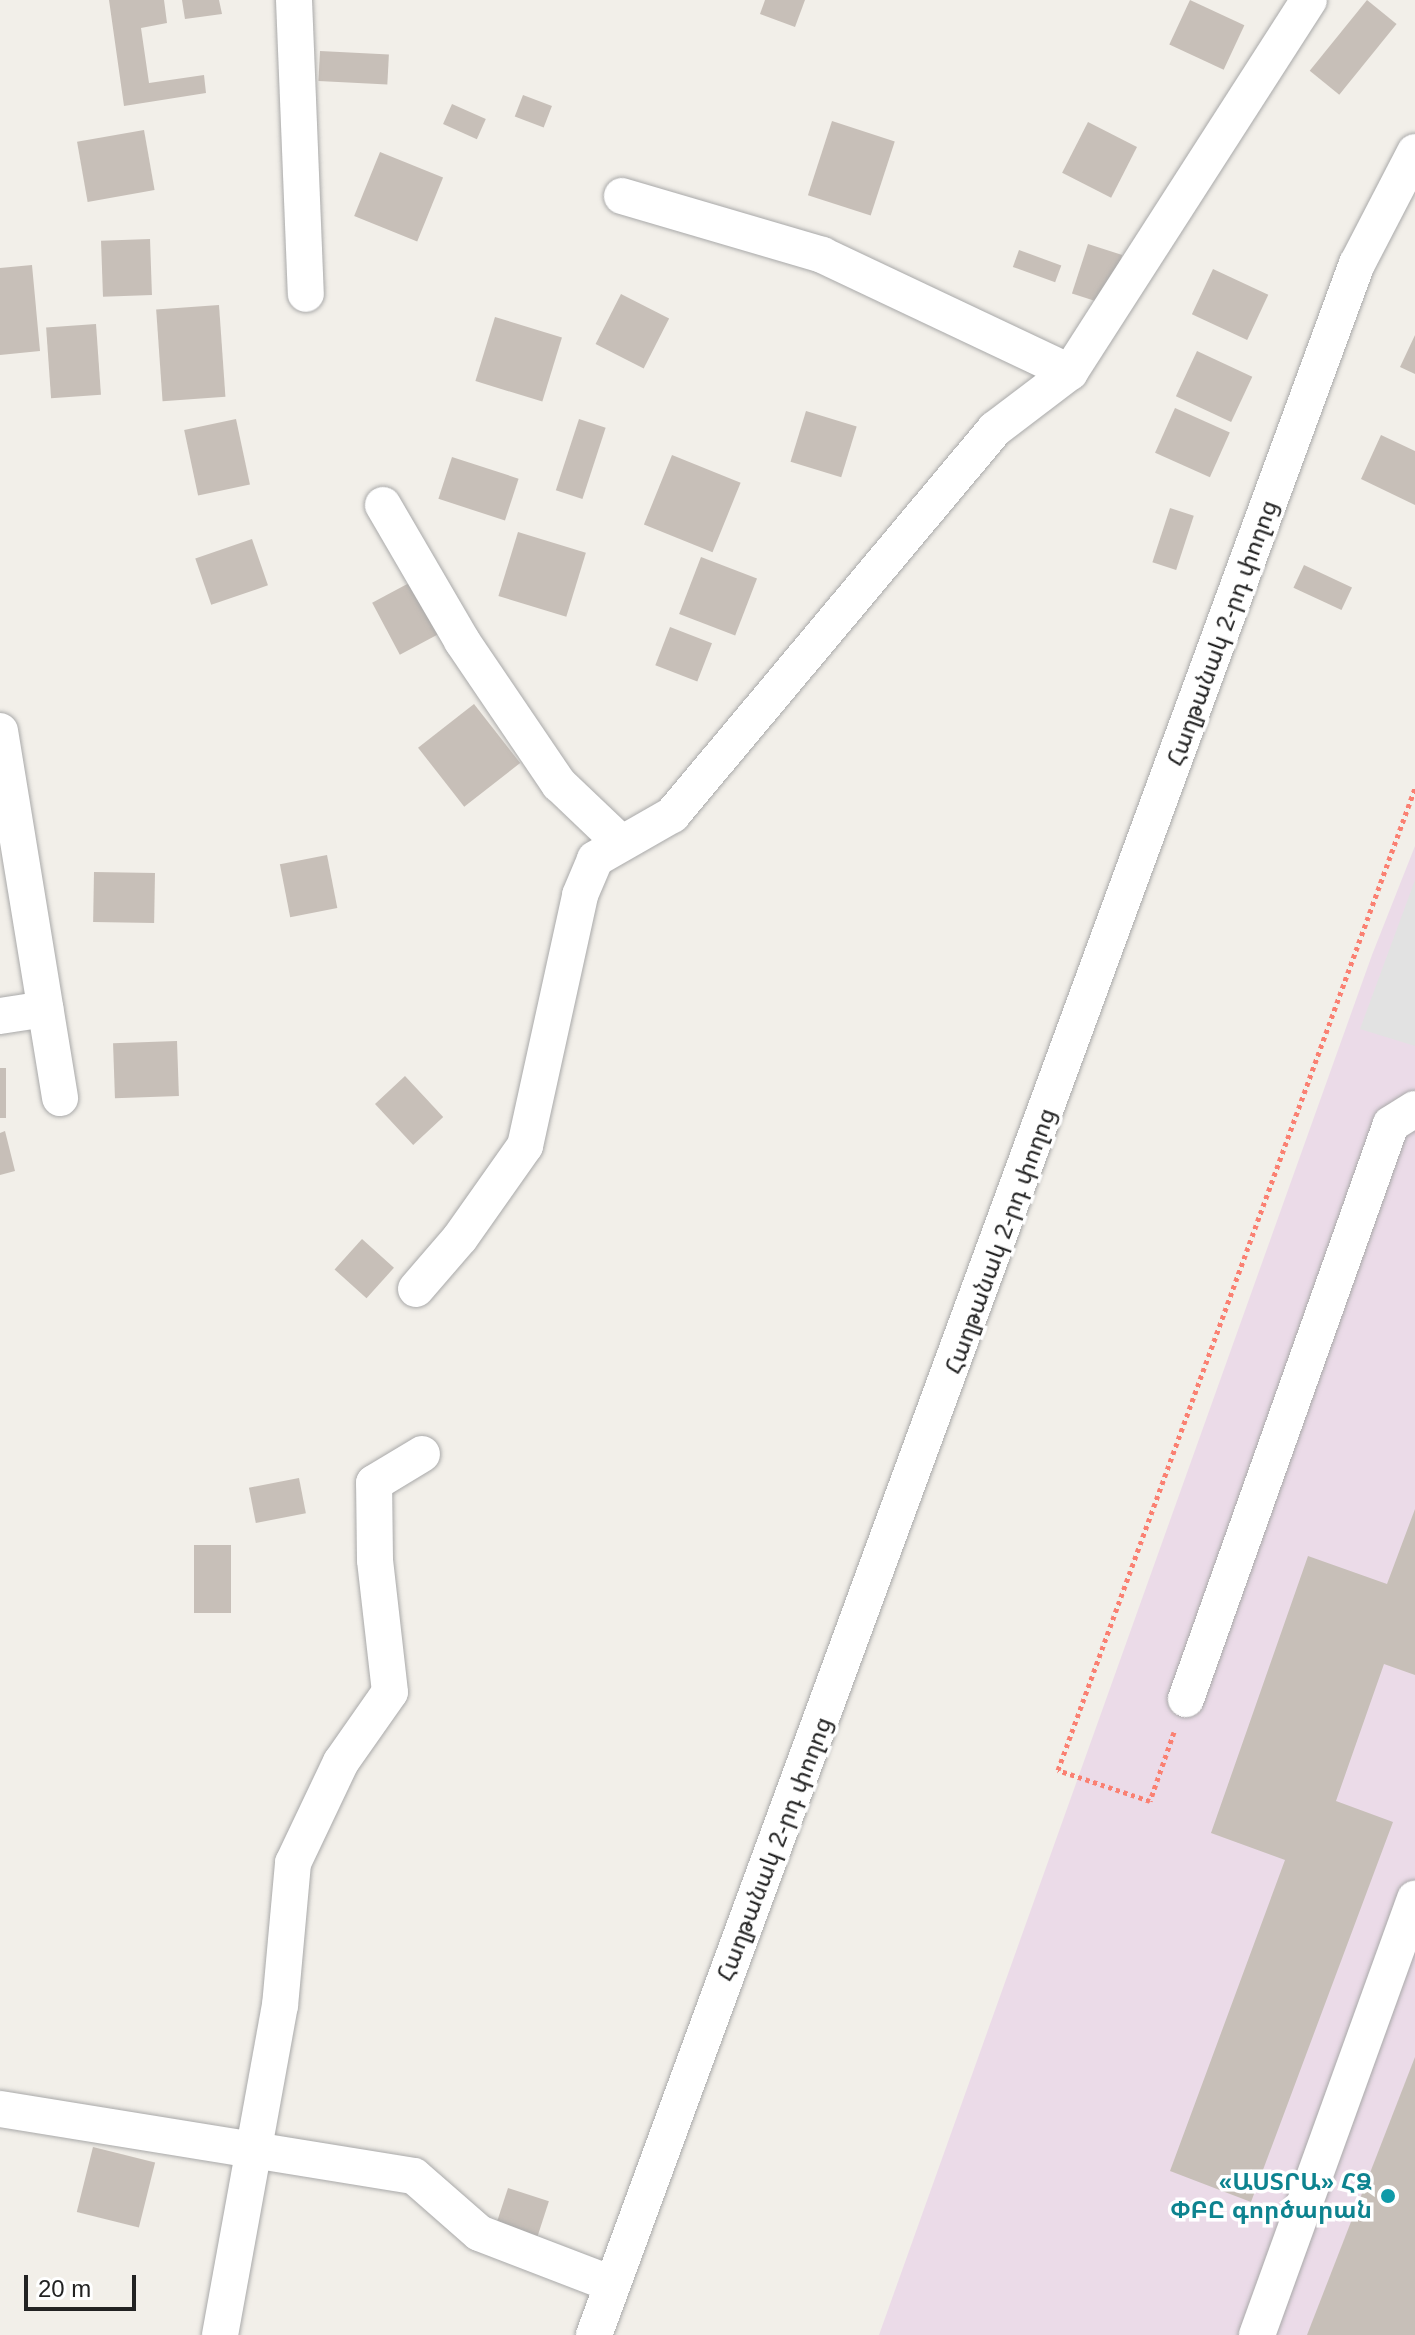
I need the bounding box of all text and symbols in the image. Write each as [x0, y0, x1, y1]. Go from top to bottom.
street label: Հաղթանակ 2-րդ փողոց [1160, 496, 1284, 770]
street label: Հաղթանակ 2-րդ փողոց [938, 1104, 1062, 1378]
street label: Հաղթանակ 2-րդ փողոց [710, 1713, 838, 1985]
place label: «ԱՍՏՐԱ» ՀՁ ՓԲԸ գործարան [1170, 2168, 1372, 2224]
marker: «ԱՍՏՐԱ» ՀՁ ՓԲԸ գործարան [1379, 2187, 1397, 2205]
scale bar [28, 2259, 140, 2309]
text: 20 m [38, 2275, 91, 2302]

